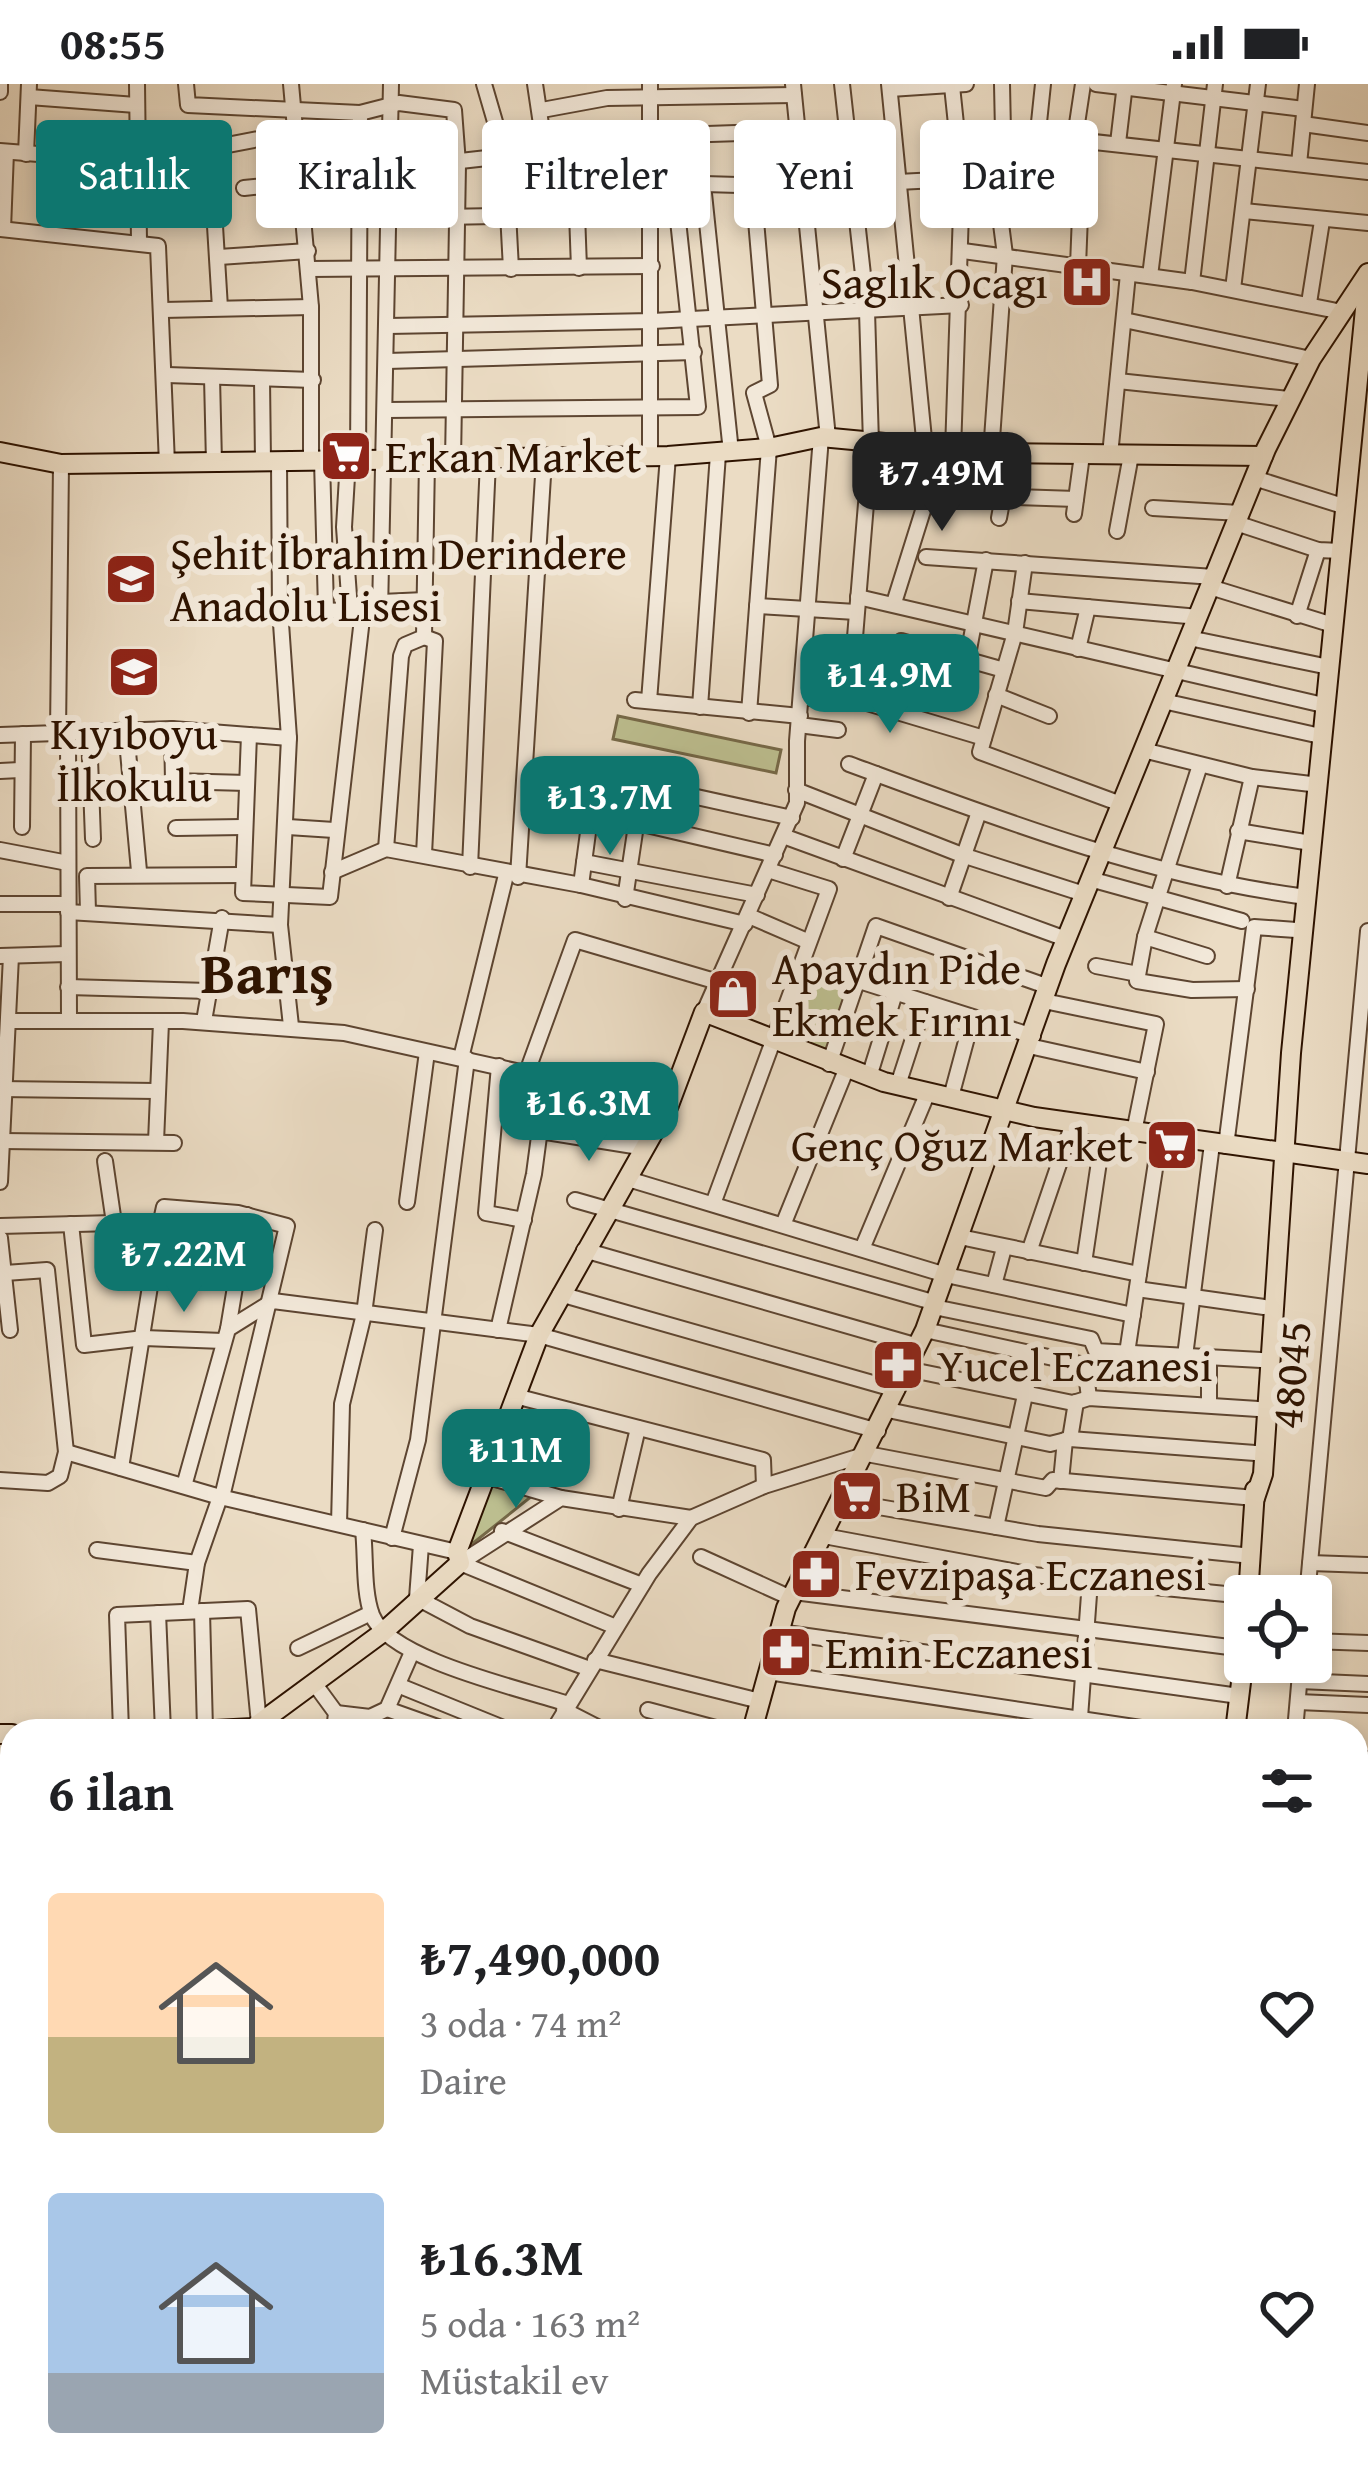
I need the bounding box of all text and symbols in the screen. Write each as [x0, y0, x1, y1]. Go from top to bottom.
text: 08:55 [60, 10, 166, 75]
chip: Satılık [36, 120, 232, 228]
chip: Kiralık [256, 120, 458, 228]
chip: Filtreler [482, 120, 710, 228]
chip: Yeni [734, 120, 896, 228]
chip: Daire [920, 120, 1098, 228]
place label: Saglık Ocagı [821, 249, 1048, 314]
hospital icon: Saglık Ocagı [1059, 254, 1115, 310]
place label: Erkan Market [385, 423, 641, 488]
supermarket icon: Erkan Market [318, 428, 374, 484]
pin: ₺7.49M [844, 432, 1040, 534]
text: ₺7.49M [879, 442, 1005, 499]
place label: Şehit İbrahim Derindere Anadolu Lisesi [170, 520, 627, 637]
school or university icon: Şehit İbrahim Derindere Anadolu Lisesi [103, 551, 159, 607]
pin: ₺14.9M [792, 634, 988, 736]
school or university icon: Kıyıboyu İlkokulu [106, 644, 162, 700]
text: ₺14.9M [827, 644, 953, 701]
place label: Kıyıboyu İlkokulu [50, 700, 218, 817]
pin: ₺13.7M [512, 756, 708, 858]
text: ₺13.7M [547, 766, 673, 823]
district label: Barış [201, 930, 333, 1014]
place label: Apaydın Pide Ekmek Fırını [772, 935, 1021, 1052]
shop icon: Apaydın Pide Ekmek Fırını [705, 966, 761, 1022]
pin: ₺16.3M [491, 1062, 687, 1164]
text: ₺16.3M [526, 1072, 652, 1129]
place label: Genç Oğuz Market [791, 1112, 1133, 1177]
supermarket icon: Genç Oğuz Market [1144, 1117, 1200, 1173]
pin: ₺7.22M [86, 1213, 282, 1315]
text: ₺7.22M [121, 1223, 247, 1280]
street label: 48045 [1252, 1318, 1327, 1432]
place label: Yucel Eczanesi [937, 1332, 1213, 1397]
pharmacy icon: Yucel Eczanesi [870, 1337, 926, 1393]
pin: ₺11M [445, 1409, 587, 1511]
text: ₺11M [469, 1419, 563, 1476]
place label: BiM [896, 1463, 971, 1528]
supermarket icon: BiM [829, 1468, 885, 1524]
place label: Fevzipaşa Eczanesi [855, 1541, 1206, 1606]
pharmacy icon: Fevzipaşa Eczanesi [788, 1546, 844, 1602]
map controls [1224, 1575, 1332, 1683]
button: locate [1224, 1575, 1332, 1683]
place label: Emin Eczanesi [825, 1619, 1093, 1684]
pharmacy icon: Emin Eczanesi [758, 1624, 814, 1680]
text: 6 ilan [48, 1754, 174, 1829]
icon: filters [1254, 1758, 1320, 1824]
text: ₺7,490,000 [420, 1919, 660, 1994]
icon: home [144, 1941, 288, 2085]
icon: heart [1254, 1980, 1320, 2046]
text: 3 oda · 74 m² [420, 1994, 621, 2051]
text: Daire [420, 2051, 507, 2108]
text: ₺16.3M [420, 2219, 584, 2294]
icon: home [144, 2241, 288, 2385]
icon: heart [1254, 2280, 1320, 2346]
text: 5 oda · 163 m² [420, 2294, 640, 2351]
text: Müstakil ev [420, 2351, 609, 2408]

